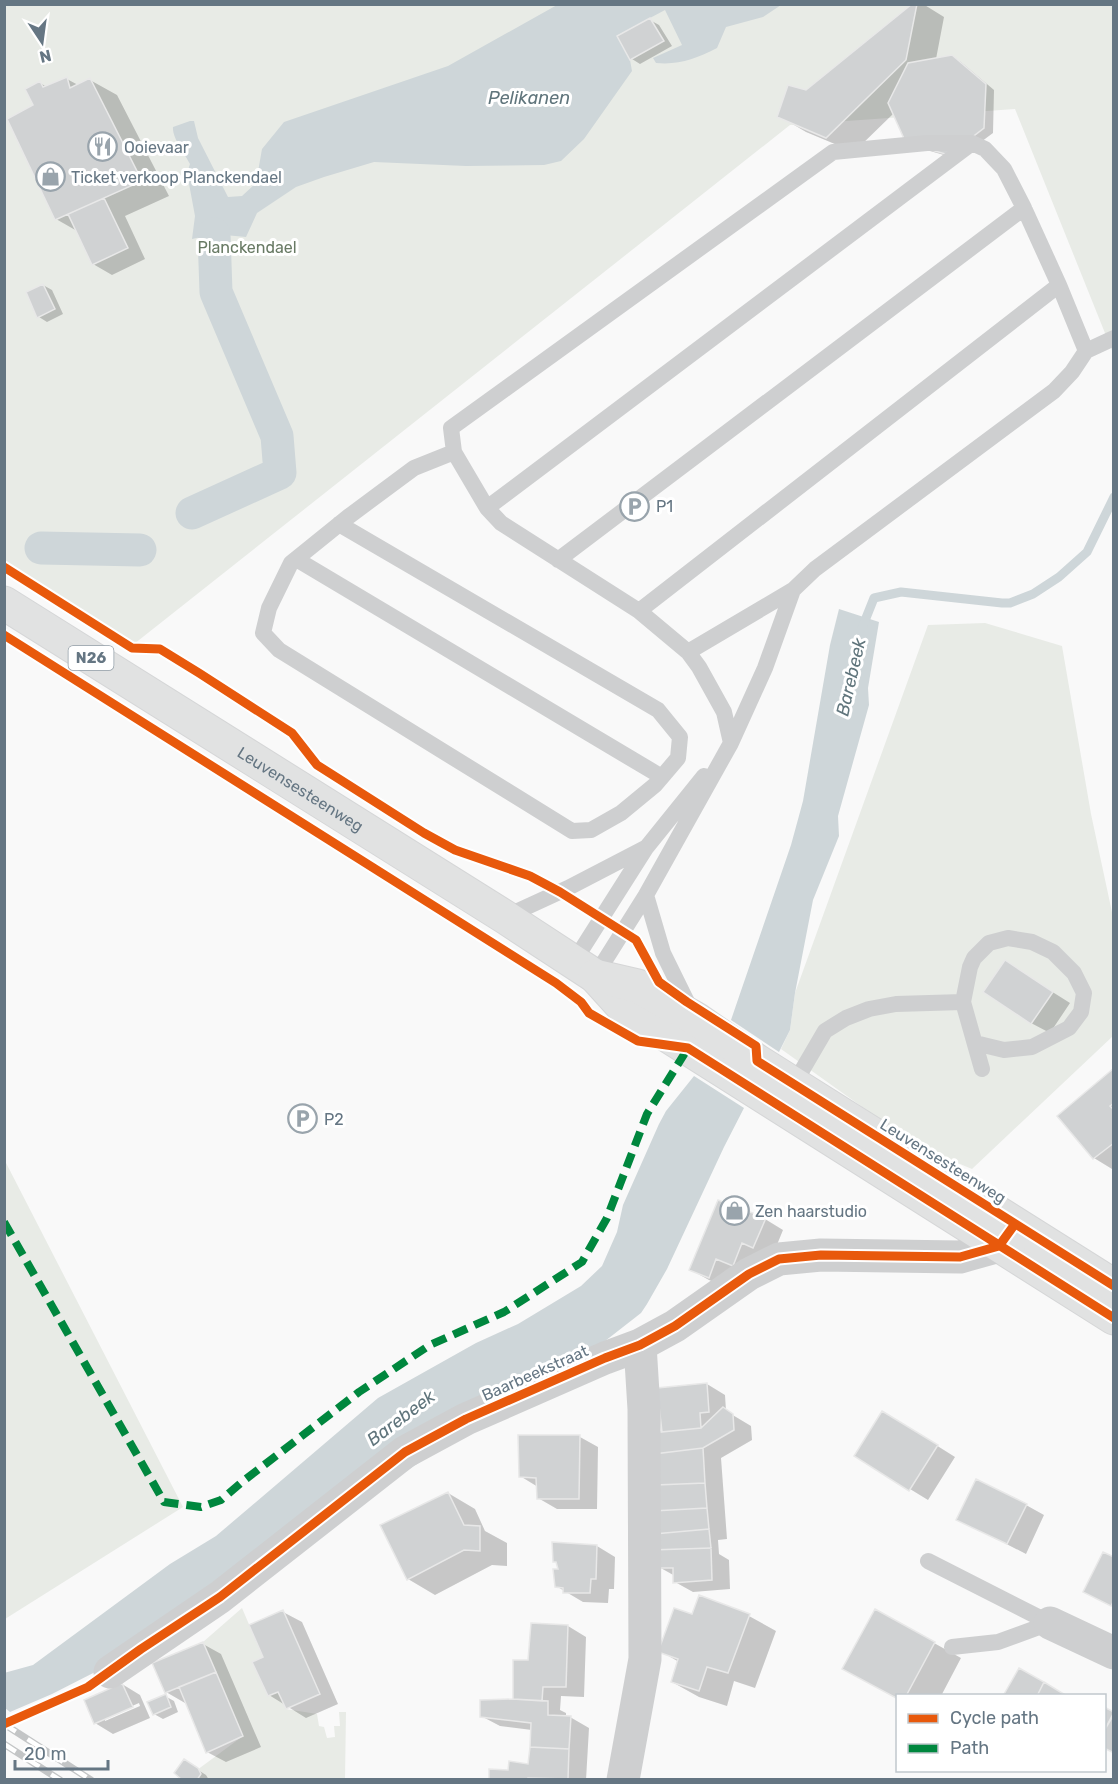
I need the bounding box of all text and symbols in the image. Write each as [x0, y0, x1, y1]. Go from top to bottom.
north arrow [12, 12, 72, 72]
text: N [38, 46, 53, 67]
water label: Pelikanen [488, 87, 570, 109]
restaurant icon: Ooievaar [87, 131, 119, 163]
place label: Ooievaar [124, 138, 189, 157]
shop icon: Ticket verkoop Planckendael [34, 161, 66, 193]
place label: Ticket verkoop Planckendael [71, 168, 282, 187]
park label: Planckendael [197, 238, 297, 257]
parking icon: P1 [619, 490, 651, 522]
place label: P1 [656, 497, 673, 516]
water label: Barebeek [831, 635, 871, 718]
road number: N26 [68, 646, 113, 670]
street label: Leuvensesteenweg [234, 742, 367, 835]
parking icon: P2 [287, 1103, 319, 1135]
place label: P2 [324, 1110, 344, 1129]
street label: Leuvensesteenweg [877, 1115, 1009, 1207]
shop icon: Zen haarstudio [718, 1195, 750, 1227]
place label: Zen haarstudio [755, 1202, 867, 1221]
street label: Baarbeekstraat [479, 1341, 591, 1405]
water label: Barebeek [363, 1385, 440, 1451]
legend [896, 1694, 1106, 1772]
text: Cycle path [950, 1707, 1039, 1729]
scale bar [15, 1733, 108, 1771]
text: Path [950, 1737, 989, 1759]
text: 20 m [24, 1743, 66, 1765]

